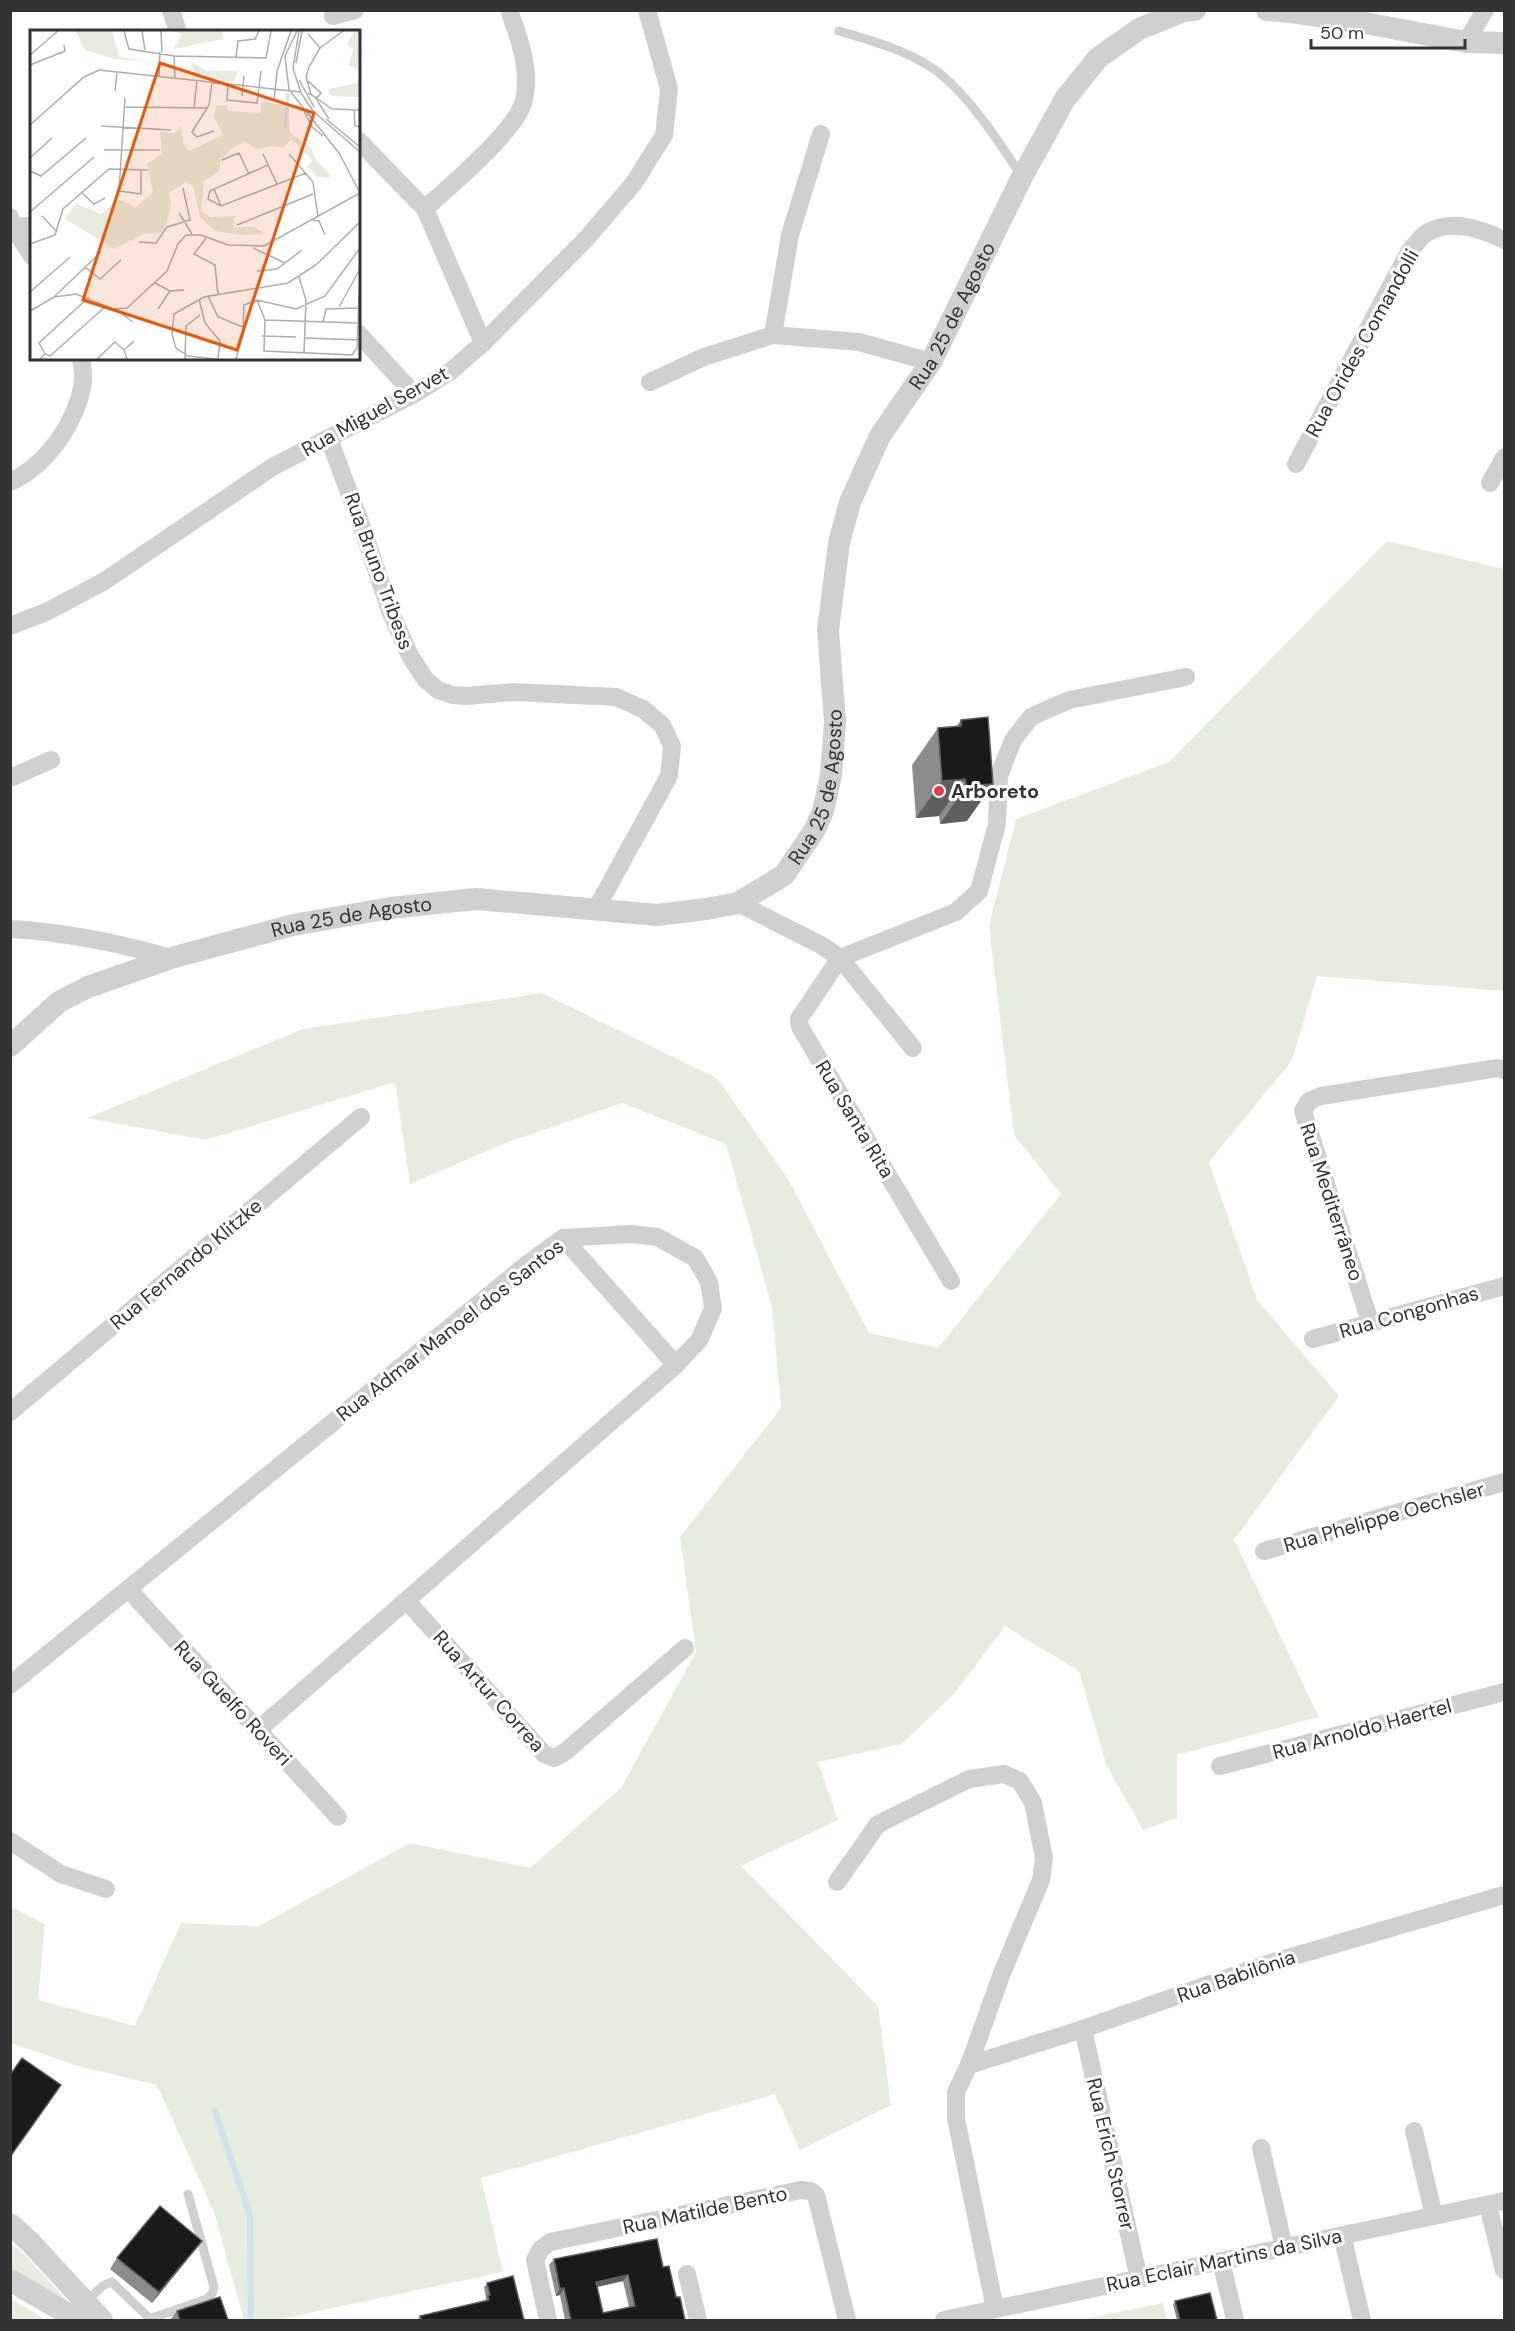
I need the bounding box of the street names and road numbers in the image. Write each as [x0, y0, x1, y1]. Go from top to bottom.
street label: Rua 25 de Agosto [903, 238, 1001, 395]
street label: Rua Orides Comandolli [1299, 244, 1425, 442]
street label: Rua Miguel Servet [297, 360, 453, 462]
street label: Rua Bruno Tribess [339, 489, 419, 653]
street label: Rua 25 de Agosto [782, 708, 848, 870]
street label: Rua 25 de Agosto [268, 891, 433, 943]
street label: Rua Santa Rita [810, 1055, 900, 1183]
street label: Rua Mediterrâneo [1294, 1120, 1370, 1284]
street label: Rua Fernando Klitzke [105, 1193, 267, 1335]
street label: Rua Admar Manoel dos Santos [331, 1233, 569, 1427]
street label: Rua Congonhas [1336, 1280, 1482, 1344]
street label: Rua Phelippe Oechsler [1280, 1476, 1488, 1558]
street label: Rua Artur Correa [427, 1625, 551, 1757]
street label: Rua Guelfo Roveri [168, 1635, 298, 1771]
street label: Rua Arnoldo Haertel [1270, 1693, 1454, 1765]
street label: Rua Babilônia [1173, 1944, 1299, 2008]
street label: Rua Erich Storrer [1081, 2075, 1141, 2233]
street label: Rua Matilde Bento [620, 2180, 790, 2240]
street label: Rua Eclair Martins da Silva [1104, 2222, 1344, 2298]

